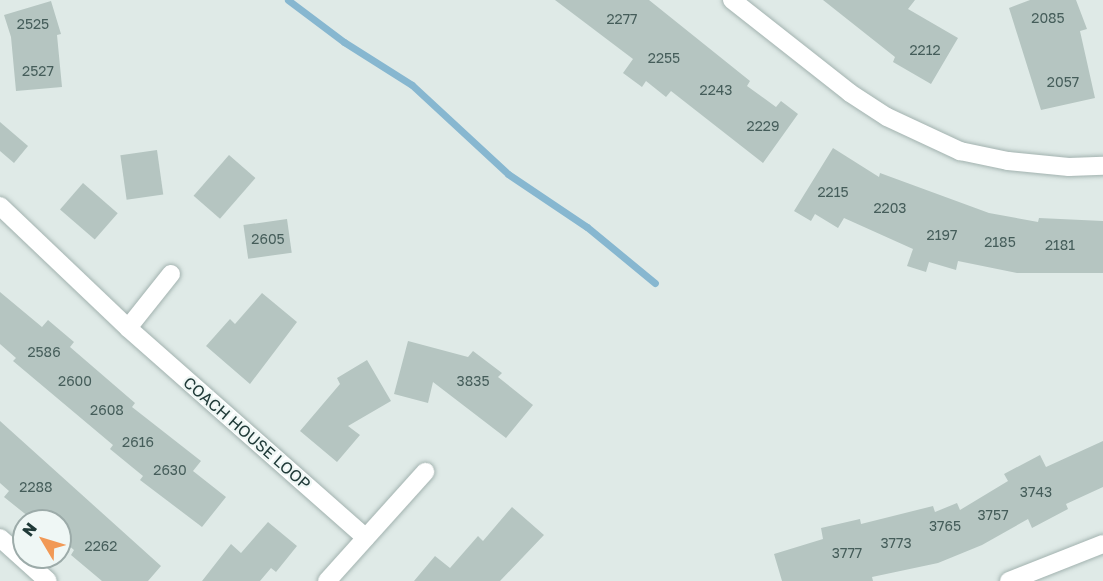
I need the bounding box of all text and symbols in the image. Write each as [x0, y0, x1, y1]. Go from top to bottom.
house number: 2085 [1031, 10, 1065, 26]
house number: 2277 [606, 11, 638, 27]
house number: 2525 [17, 16, 49, 32]
house number: 2212 [909, 42, 941, 58]
house number: 2255 [648, 50, 680, 66]
house number: 2527 [22, 63, 54, 79]
house number: 2057 [1047, 74, 1079, 90]
house number: 2243 [700, 82, 732, 98]
house number: 2229 [747, 118, 779, 134]
house number: 2215 [817, 184, 849, 200]
house number: 2203 [873, 200, 907, 216]
house number: 2197 [927, 227, 957, 243]
house number: 2605 [251, 231, 285, 247]
house number: 2185 [984, 234, 1016, 250]
house number: 2181 [1045, 237, 1075, 253]
house number: 2586 [27, 344, 61, 360]
house number: 2600 [58, 373, 92, 389]
street label: COACH HOUSE LOOP [180, 373, 314, 493]
house number: 3835 [456, 373, 490, 389]
house number: 2608 [90, 402, 124, 418]
house number: 2616 [122, 434, 154, 450]
house number: 2630 [153, 462, 187, 478]
house number: 2288 [19, 479, 53, 495]
house number: 3743 [1020, 484, 1052, 500]
house number: 3757 [977, 507, 1009, 523]
north arrow [12, 509, 72, 569]
text: N [18, 518, 41, 540]
house number: 3765 [929, 518, 961, 534]
house number: 3773 [880, 535, 912, 551]
house number: 2262 [85, 538, 117, 554]
house number: 3777 [832, 545, 862, 561]

